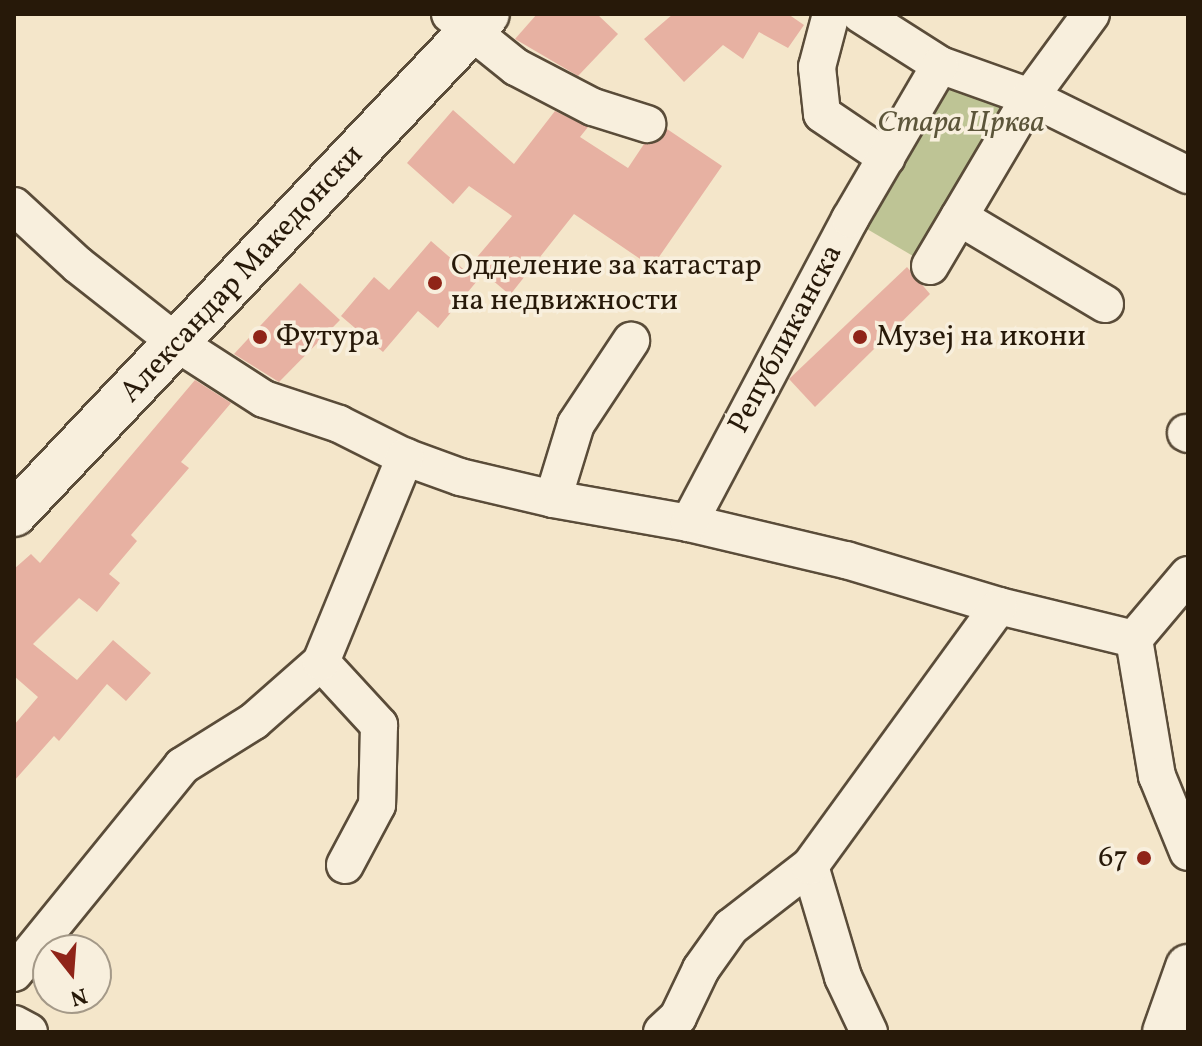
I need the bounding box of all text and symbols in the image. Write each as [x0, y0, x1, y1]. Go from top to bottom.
park label: Стара Црква [877, 105, 1045, 141]
street label: Александар Македонски [113, 138, 371, 410]
street label: Републиканска [721, 239, 851, 439]
place label: Одделение за катастар на недвижности [451, 248, 762, 318]
marker: Одделение за катастар на недвижности [426, 274, 444, 292]
place label: Футура [276, 319, 380, 355]
place label: Музеј на икони [876, 319, 1086, 355]
marker: Футура [251, 328, 269, 346]
marker: Музеј на икони [851, 328, 869, 346]
place label: 67 [1098, 840, 1128, 876]
marker: 67 [1135, 849, 1153, 867]
north arrow [32, 934, 112, 1014]
text: N [66, 978, 91, 1013]

